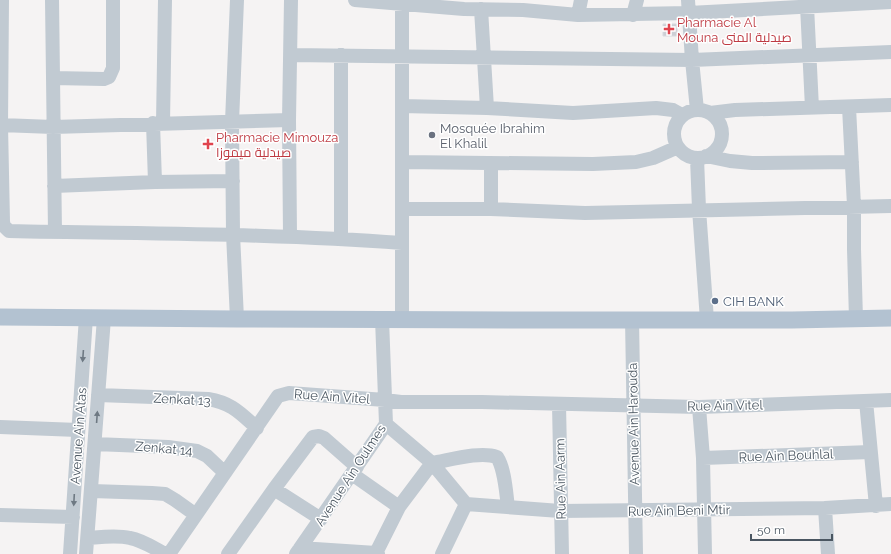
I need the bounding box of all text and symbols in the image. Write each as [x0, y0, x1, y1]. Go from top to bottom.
place label: Pharmacie Al Mouna صيدلية المنى [677, 15, 792, 45]
marker: Pharmacie Al Mouna صيدلية المنى [664, 24, 674, 34]
place label: Mosquée Ibrahim El Khalil [440, 121, 545, 151]
place label: Pharmacie Mimouza صيدلية ميموزا [216, 130, 338, 160]
marker: Mosquée Ibrahim El Khalil [427, 130, 437, 140]
marker: Pharmacie Mimouza صيدلية ميموزا [203, 139, 213, 149]
place label: CIH BANK [723, 294, 784, 309]
marker: CIH BANK [710, 296, 720, 306]
one-way arrow [80, 350, 87, 362]
street label: Avenue Ain Harouda [625, 363, 642, 485]
street label: Rue Ain Vitel [294, 386, 371, 407]
street label: Avenue Ain Atas [68, 387, 89, 485]
street label: Zenkat 13 [153, 391, 211, 408]
street label: Rue Ain Vitel [687, 397, 763, 414]
one-way arrow [93, 411, 100, 423]
street label: Avenue Ain Oulmes [312, 422, 389, 529]
street label: Rue Ain Aarm [552, 438, 569, 520]
street label: Zenkat 14 [135, 439, 193, 458]
street label: Rue Ain Bouhlal [738, 446, 834, 465]
one-way arrow [71, 494, 77, 507]
street label: Rue Ain Beni Mtir [628, 502, 731, 519]
scale bar [751, 516, 832, 542]
text: 50 m [757, 523, 785, 537]

